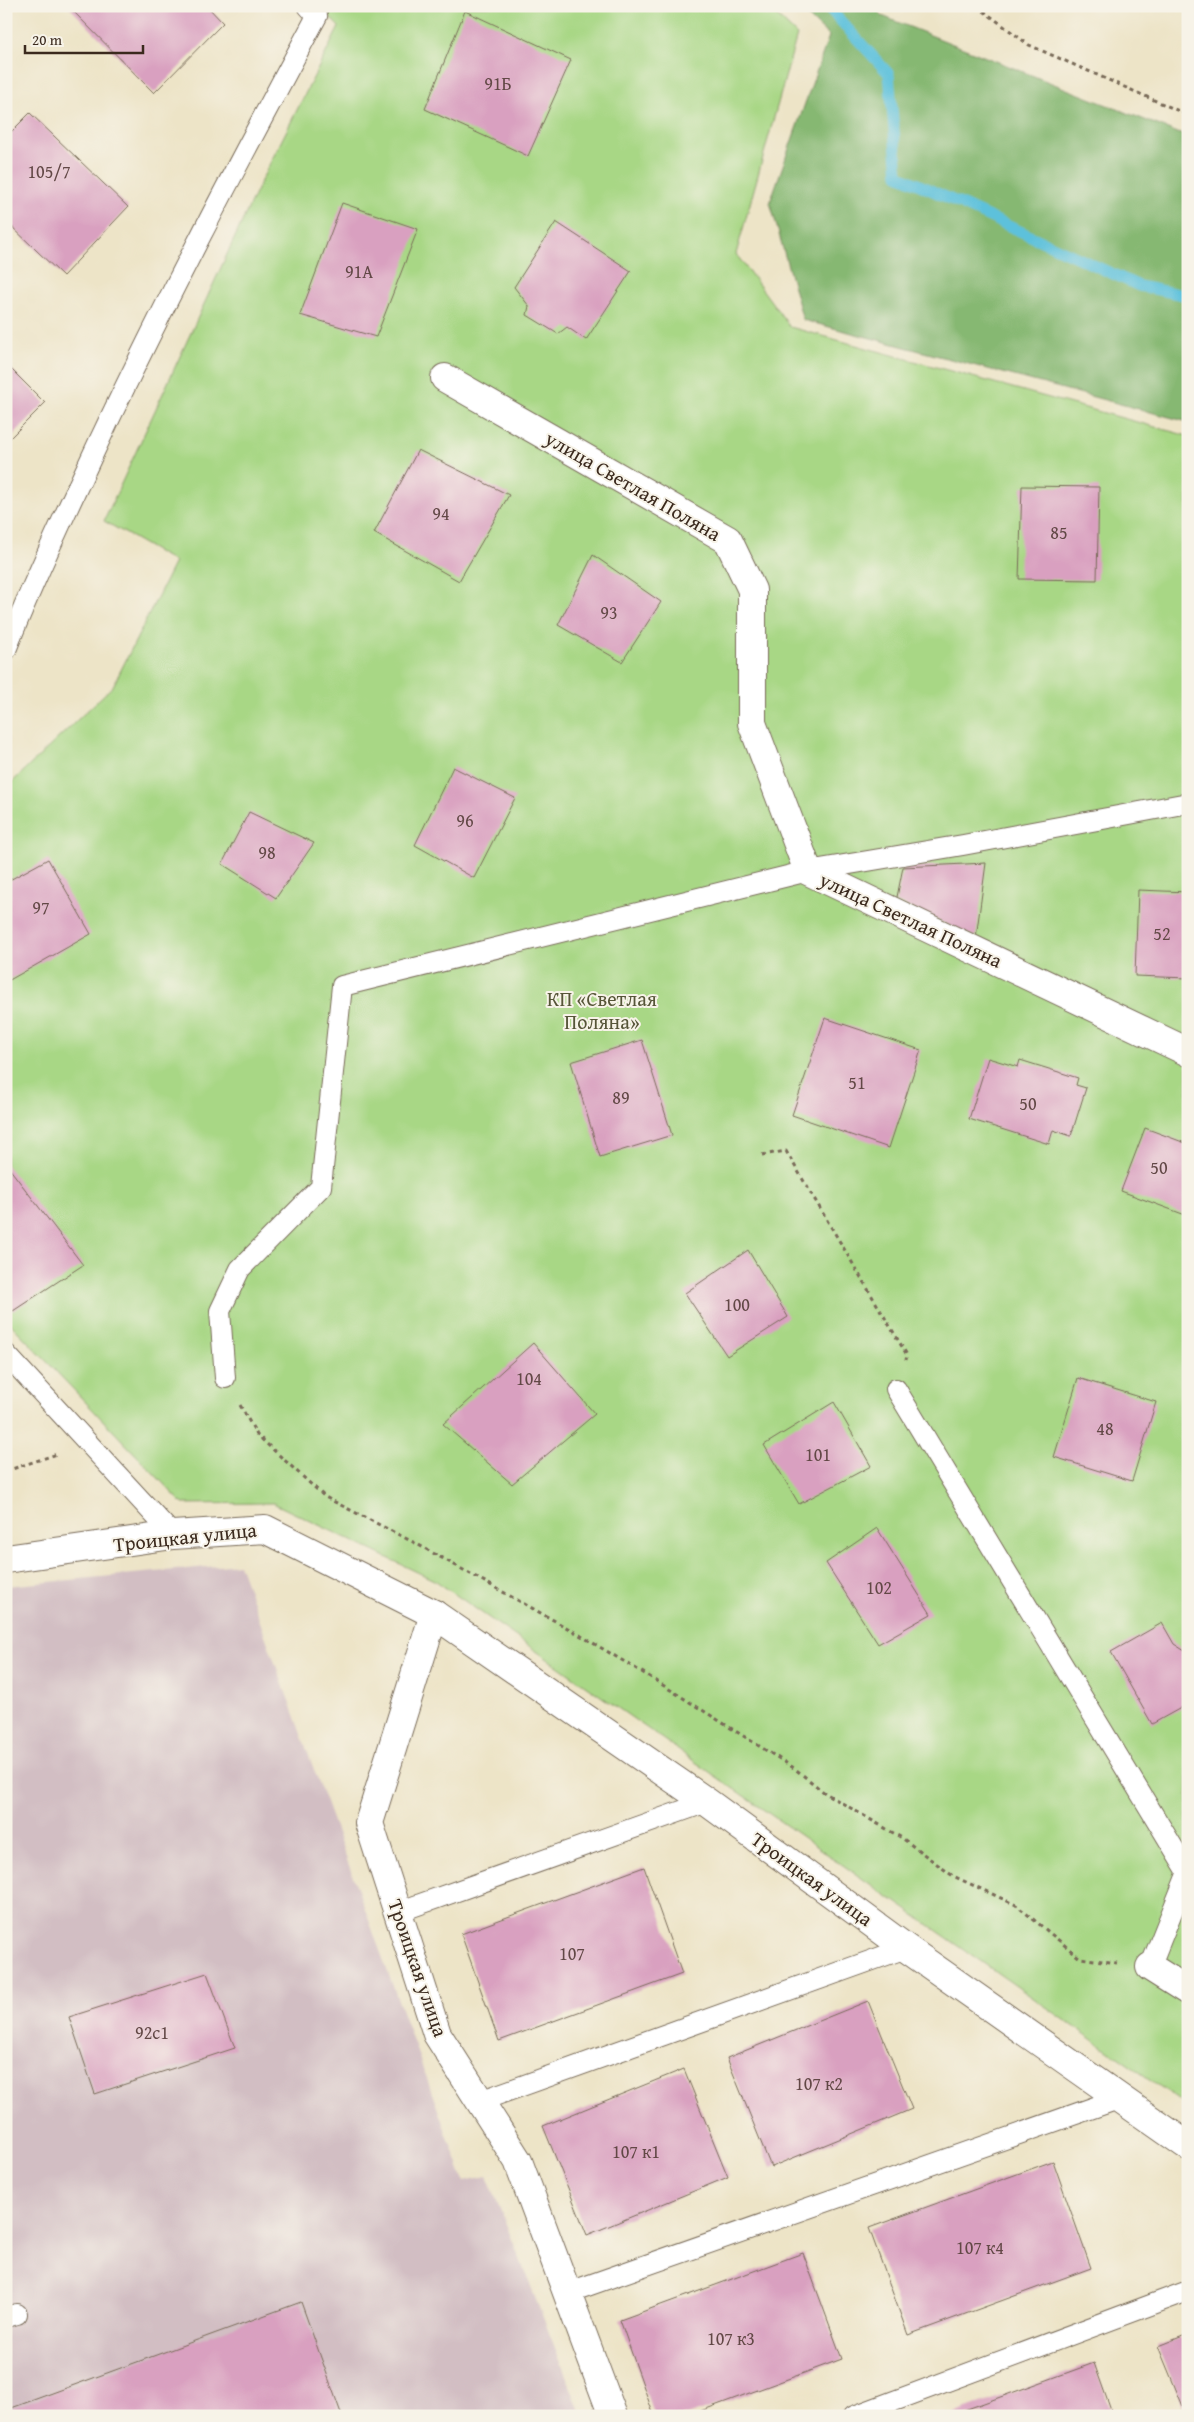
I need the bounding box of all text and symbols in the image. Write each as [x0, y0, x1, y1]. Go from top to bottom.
scale bar [25, 22, 142, 54]
text: 20 m [32, 29, 63, 50]
house number: 91Б [484, 70, 512, 97]
house number: 105/7 [27, 158, 71, 185]
house number: 91А [345, 258, 373, 285]
street label: улица Светлая Поляна [539, 423, 727, 548]
house number: 94 [432, 500, 450, 527]
house number: 85 [1050, 519, 1068, 546]
house number: 93 [600, 599, 618, 626]
house number: 96 [456, 807, 474, 834]
house number: 98 [258, 839, 276, 866]
street label: улица Светлая Поляна [814, 864, 1008, 975]
house number: 97 [32, 894, 50, 921]
house number: 52 [1153, 920, 1171, 947]
park label: КП «Светлая Поляна» [547, 984, 657, 1036]
house number: 51 [848, 1069, 866, 1096]
house number: 89 [612, 1084, 630, 1111]
house number: 50 [1019, 1090, 1037, 1117]
house number: 50 [1150, 1154, 1168, 1181]
house number: 100 [724, 1291, 750, 1318]
house number: 104 [516, 1365, 542, 1392]
house number: 48 [1096, 1415, 1114, 1442]
house number: 101 [805, 1441, 831, 1468]
street label: Троицкая улица [112, 1515, 259, 1558]
house number: 102 [866, 1574, 892, 1601]
street label: Троицкая улица [746, 1825, 879, 1933]
street label: Троицкая улица [381, 1895, 456, 2041]
house number: 107 [559, 1940, 585, 1967]
house number: 92с1 [135, 2019, 169, 2046]
house number: 107 к2 [795, 2070, 843, 2097]
house number: 107 к1 [612, 2138, 660, 2165]
house number: 107 к4 [956, 2234, 1004, 2261]
house number: 107 к3 [707, 2325, 755, 2352]

